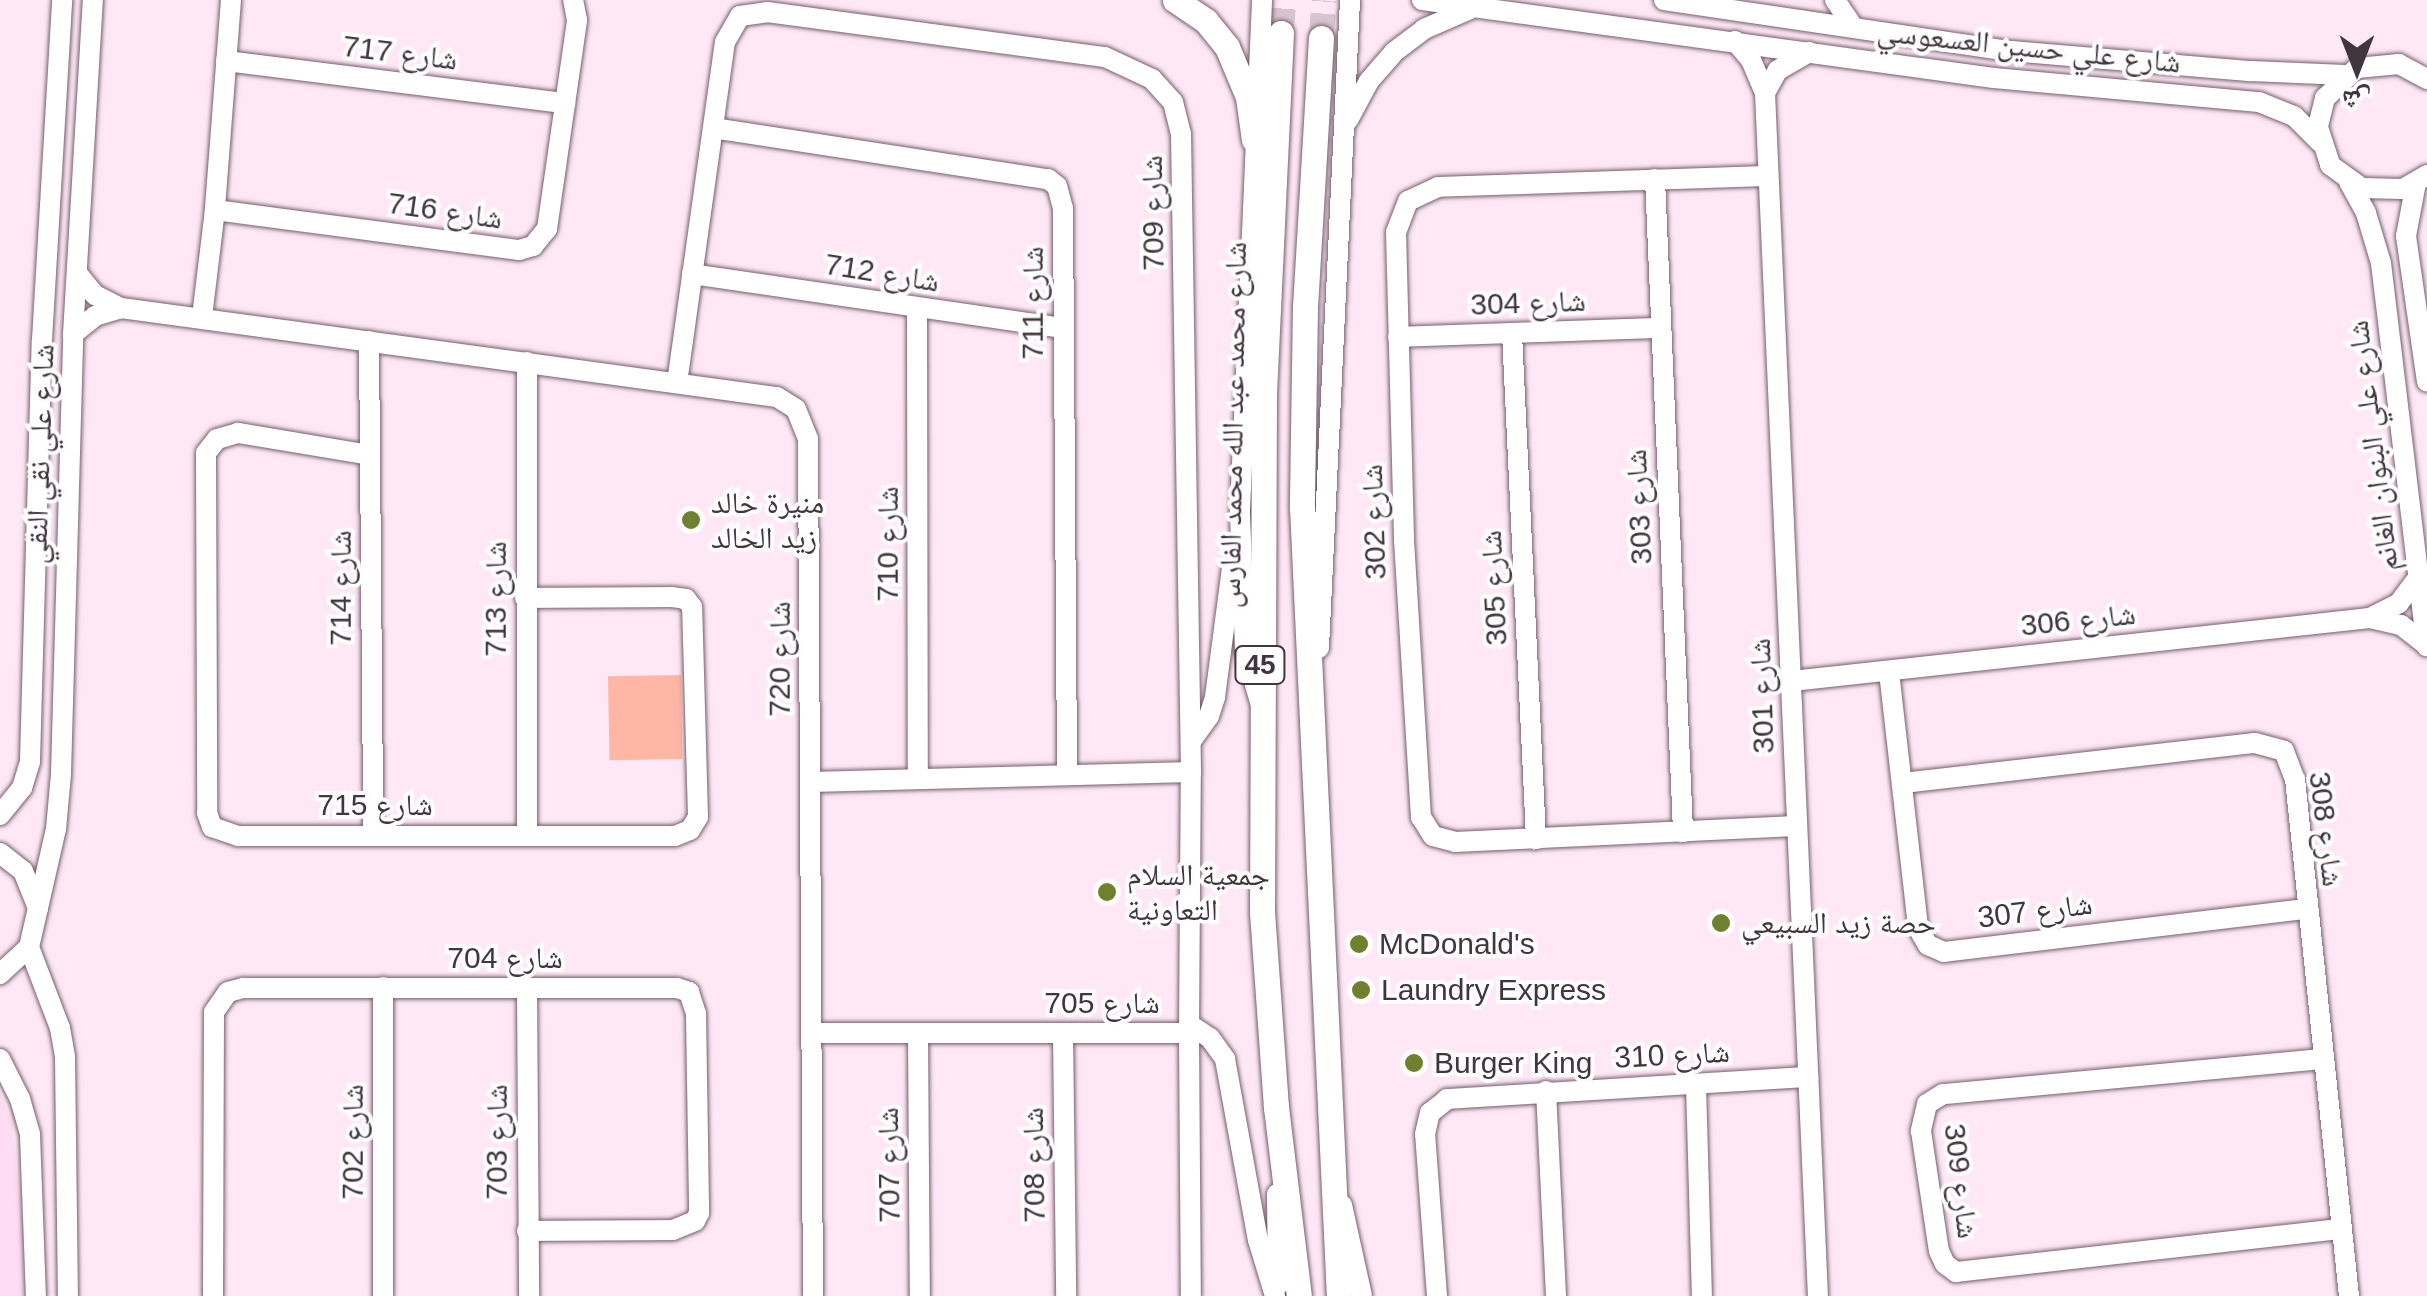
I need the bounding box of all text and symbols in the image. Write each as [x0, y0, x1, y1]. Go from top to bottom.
street label: شارع علي حسين العسعوسي [1875, 13, 2183, 81]
north arrow [2307, 20, 2407, 120]
street label: شارع 717 [341, 28, 459, 78]
text: ش [2342, 85, 2372, 116]
street label: شارع 709 [1134, 155, 1172, 271]
street label: شارع 716 [385, 185, 505, 237]
street label: شارع محمد عبد الله محمد الفارس [1212, 241, 1254, 609]
street label: شارع 712 [822, 246, 942, 300]
street label: شارع 711 [1015, 246, 1051, 360]
street label: شارع 304 [1470, 283, 1586, 323]
street label: شارع علي البنوان الغانم [2340, 318, 2406, 574]
street label: شارع علي نقي النقي [18, 343, 62, 565]
street label: شارع 303 [1618, 448, 1660, 566]
street label: شارع 302 [1354, 464, 1394, 580]
place label: منيرة خالد زيد الخالد [711, 485, 824, 556]
street label: شارع 710 [870, 486, 906, 602]
marker: منيرة خالد زيد الخالد [680, 509, 702, 531]
street label: شارع 305 [1473, 529, 1515, 647]
street label: شارع 714 [323, 530, 359, 646]
street label: شارع 713 [478, 541, 514, 657]
street label: شارع 306 [2019, 596, 2137, 644]
street label: شارع 720 [762, 601, 798, 717]
street label: شارع 301 [1742, 638, 1782, 754]
road number: 45 [1232, 642, 1288, 688]
street label: شارع 308 [2301, 770, 2351, 888]
street label: شارع 715 [317, 787, 433, 823]
place label: جمعية السلام التعاونية [1127, 857, 1270, 928]
marker: جمعية السلام التعاونية [1096, 881, 1118, 903]
street label: شارع 307 [1976, 886, 2094, 936]
place label: حصة زيد السبيعي [1741, 905, 1936, 941]
marker: حصة زيد السبيعي [1710, 912, 1732, 934]
place label: McDonald's [1379, 926, 1535, 962]
marker: McDonald's [1348, 933, 1370, 955]
street label: شارع 704 [447, 940, 563, 976]
place label: Laundry Express [1381, 972, 1606, 1008]
marker: Laundry Express [1350, 979, 1372, 1001]
street label: شارع 705 [1044, 985, 1160, 1021]
street label: شارع 310 [1613, 1034, 1731, 1076]
place label: Burger King [1434, 1045, 1592, 1081]
marker: Burger King [1403, 1052, 1425, 1074]
street label: شارع 702 [335, 1084, 371, 1200]
street label: شارع 703 [479, 1084, 515, 1200]
street label: شارع 707 [870, 1107, 908, 1223]
street label: شارع 708 [1015, 1107, 1053, 1223]
street label: شارع 309 [1936, 1122, 1986, 1240]

